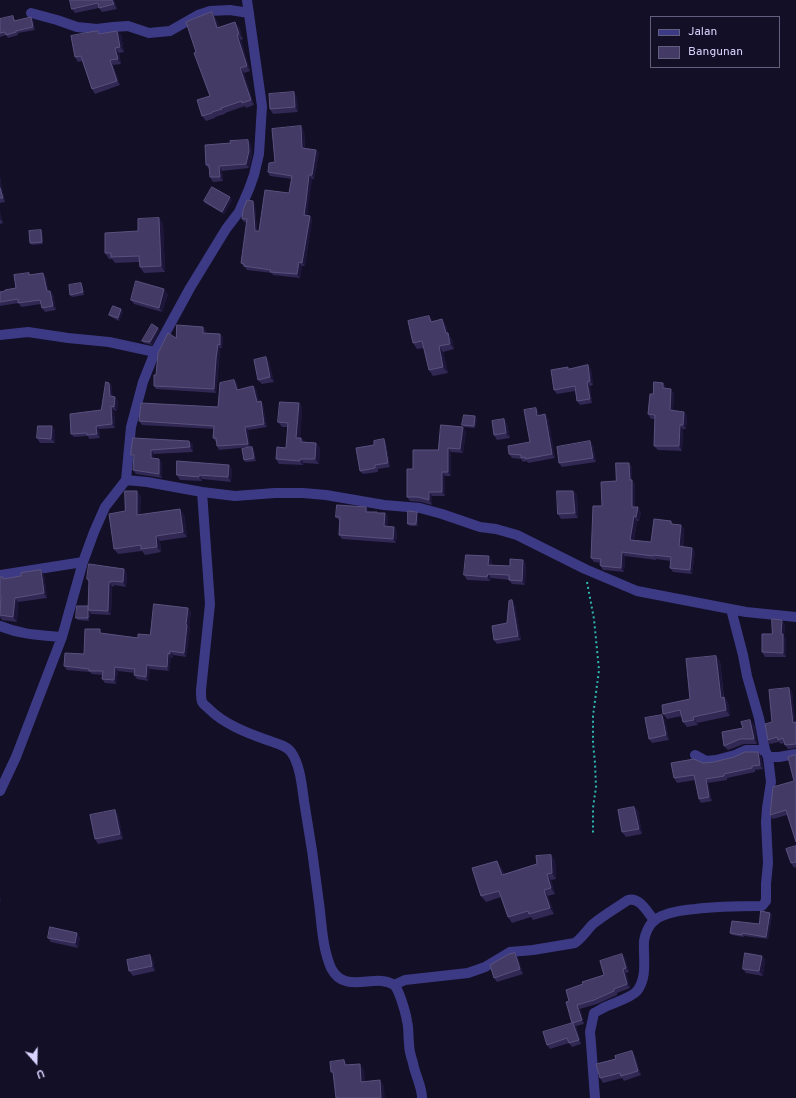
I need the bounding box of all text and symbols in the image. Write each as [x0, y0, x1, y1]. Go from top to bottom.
legend [650, 16, 780, 68]
text: Jalan [688, 24, 717, 40]
text: Bangunan [688, 44, 743, 60]
north arrow [16, 1042, 56, 1082]
text: U [34, 1065, 46, 1081]

